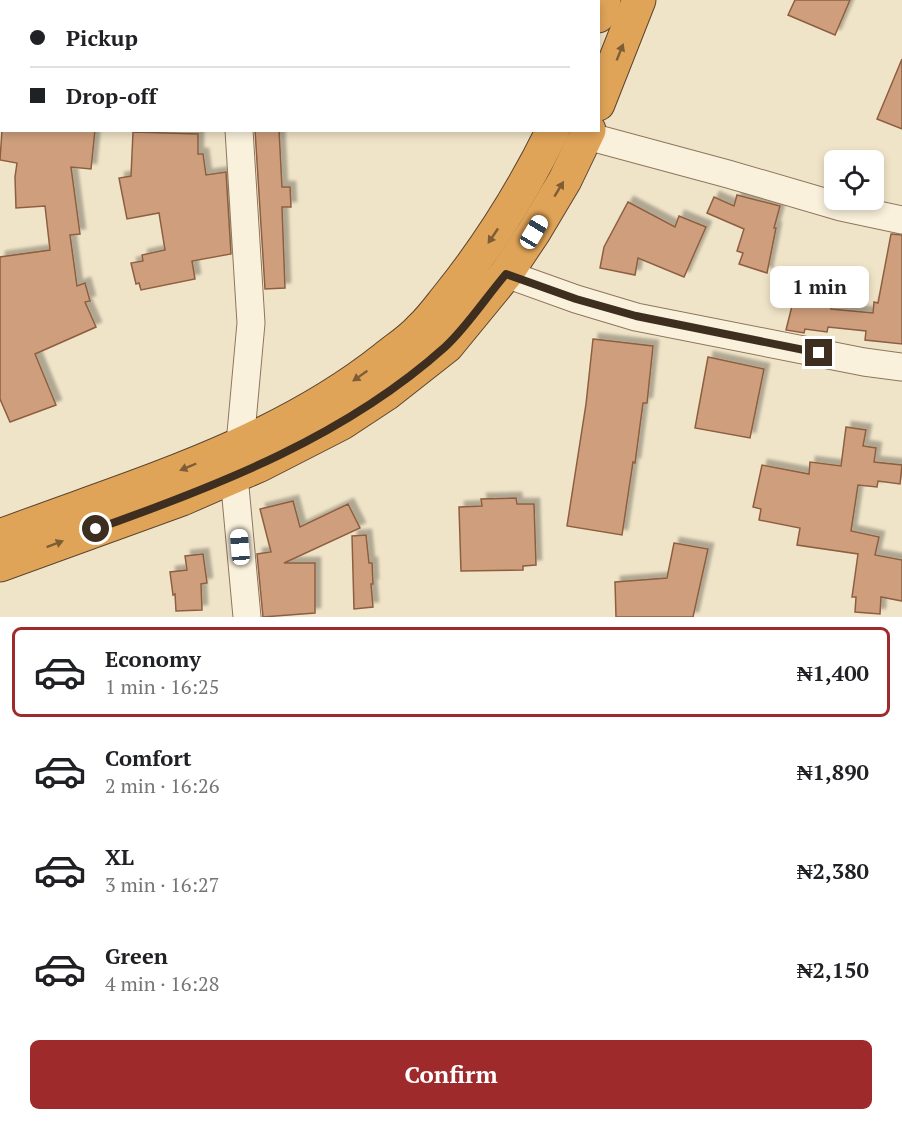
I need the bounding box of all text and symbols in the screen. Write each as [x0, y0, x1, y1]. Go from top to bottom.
text: Pickup [66, 23, 138, 52]
one-way arrow [616, 43, 625, 61]
text: Drop-off [66, 81, 157, 110]
map controls [824, 150, 884, 210]
button: locate [824, 150, 884, 210]
one-way arrow [554, 181, 565, 197]
car [517, 212, 551, 252]
one-way arrow [488, 228, 499, 244]
callout: 1 min [770, 266, 868, 308]
text: 1 min [792, 273, 847, 300]
route end [805, 339, 832, 366]
one-way arrow [353, 370, 368, 382]
one-way arrow [178, 462, 196, 472]
route start [82, 515, 109, 542]
car [229, 528, 251, 566]
one-way arrow [46, 539, 64, 549]
text: Economy [105, 644, 201, 673]
icon: car [33, 645, 87, 699]
text: ₦1,400 [797, 658, 869, 687]
text: 1 min · 16:25 [105, 673, 219, 700]
text: Comfort [105, 743, 191, 772]
icon: car [33, 744, 87, 798]
text: ₦1,890 [797, 757, 869, 786]
text: 2 min · 16:26 [105, 772, 219, 799]
text: XL [105, 842, 134, 871]
icon: car [33, 843, 87, 897]
text: ₦2,380 [797, 856, 869, 885]
text: 3 min · 16:27 [105, 871, 219, 898]
text: Green [105, 941, 168, 970]
icon: car [33, 942, 87, 996]
text: ₦2,150 [797, 955, 869, 984]
text: 4 min · 16:28 [105, 970, 219, 997]
button: Confirm [30, 1040, 872, 1109]

